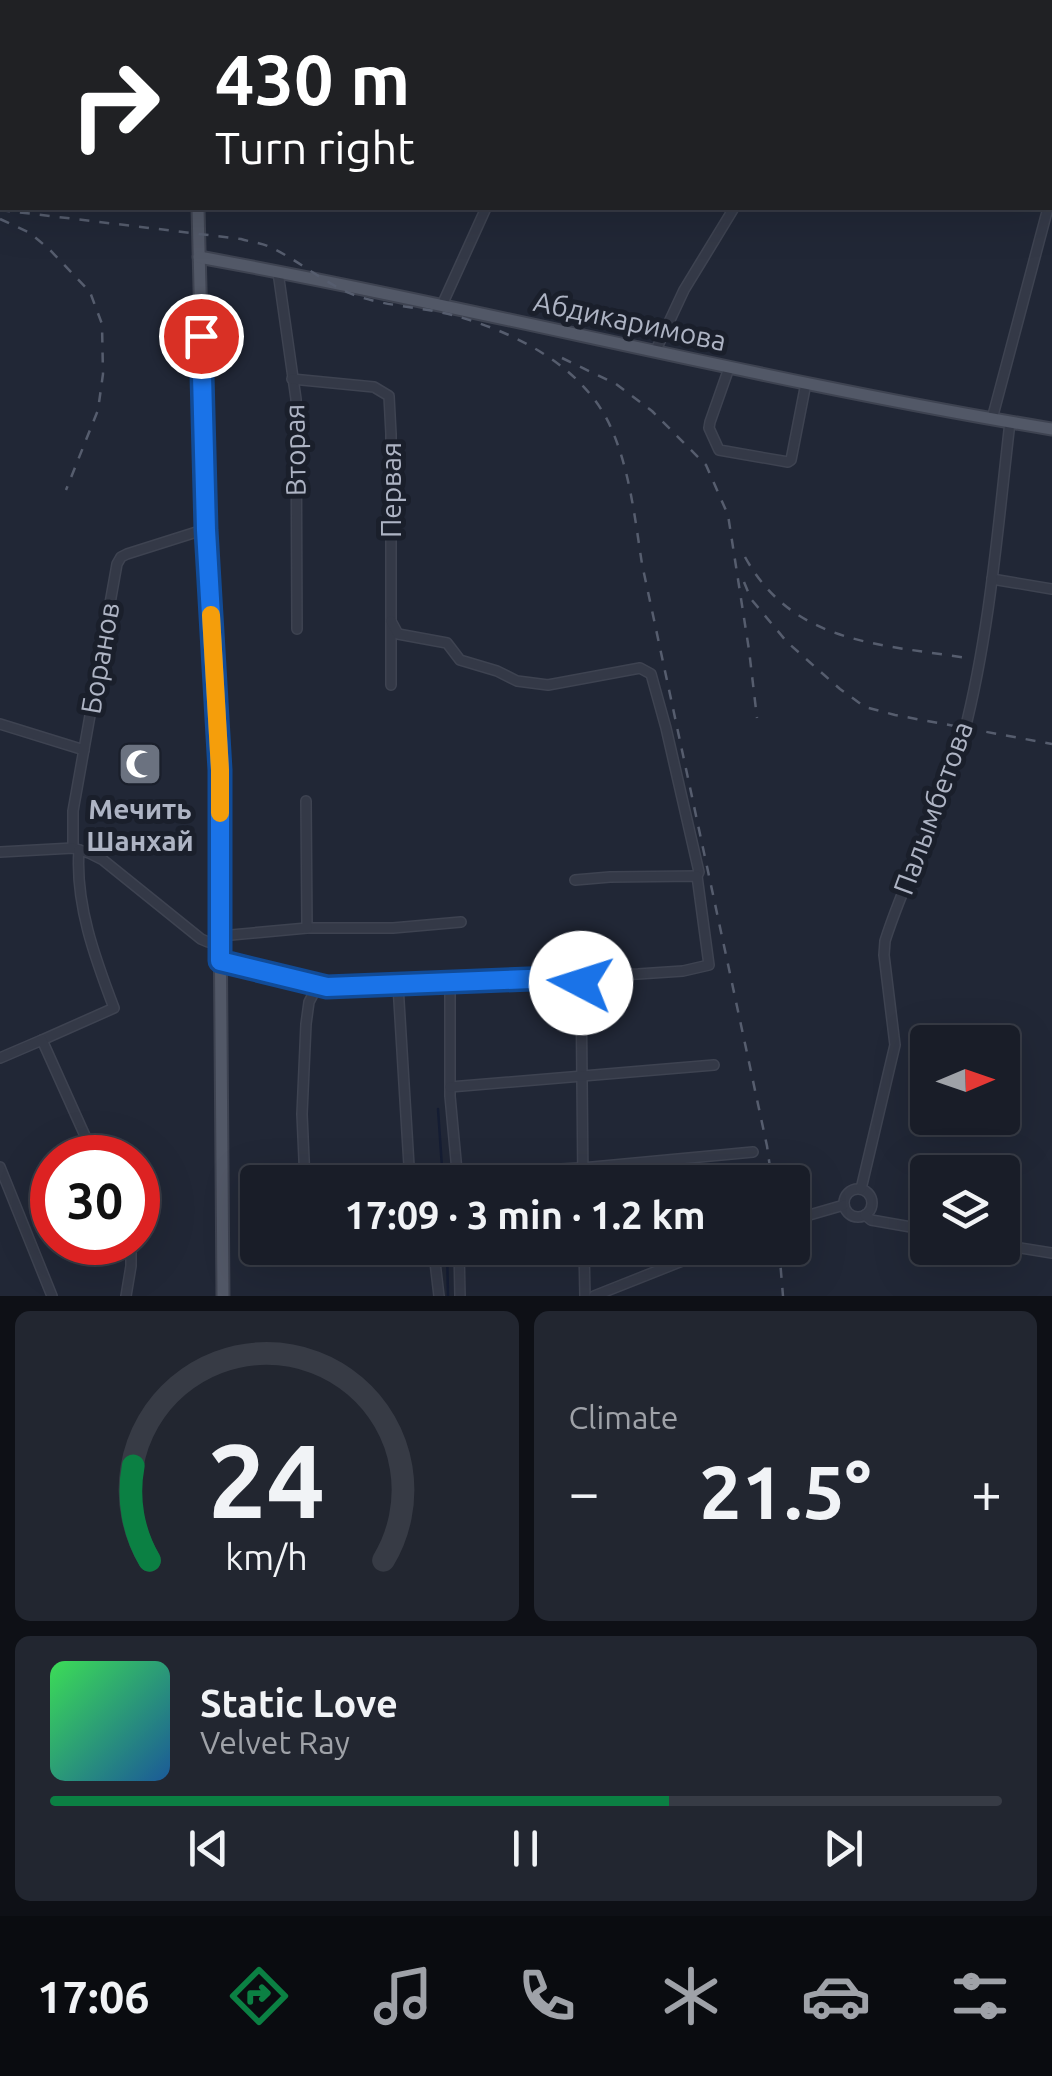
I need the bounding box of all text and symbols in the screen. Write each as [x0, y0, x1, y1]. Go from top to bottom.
icon: right [50, 40, 180, 170]
text: 430 m [215, 40, 410, 118]
text: Turn right [215, 122, 415, 173]
street label: Абдикаримова [531, 285, 729, 356]
pin [159, 294, 244, 379]
icon: arrive [174, 309, 229, 364]
street label: Вторая [278, 404, 311, 496]
street label: Первая [375, 442, 406, 538]
street label: Боранов [74, 600, 125, 716]
street label: Палымбетова [887, 717, 978, 899]
mosque icon: Мечить Шанхай [117, 741, 163, 787]
place label: Мечить Шанхай [86, 793, 194, 856]
position arrow [529, 931, 633, 1035]
north arrow [910, 1025, 1020, 1135]
map controls [910, 1025, 1020, 1265]
speed limit sign: 30 [30, 1135, 160, 1265]
button: layers [910, 1155, 1020, 1265]
text: 17:09 · 3 min · 1.2 km [344, 1194, 706, 1236]
text: Climate [569, 1399, 679, 1435]
text: 24 [208, 1421, 325, 1538]
text: 21.5° [699, 1449, 871, 1533]
text: − [569, 1461, 600, 1522]
text: + [971, 1461, 1002, 1522]
text: km/h [225, 1537, 308, 1577]
text: Static Love [200, 1682, 398, 1724]
text: Velvet Ray [200, 1724, 350, 1760]
icon: previous [181, 1821, 236, 1876]
icon: pause [498, 1821, 553, 1876]
icon: next [816, 1821, 871, 1876]
icon: directions [224, 1961, 294, 2031]
icon: music [368, 1961, 438, 2031]
icon: phone [512, 1961, 582, 2031]
icon: climate [656, 1961, 726, 2031]
icon: car [801, 1961, 871, 2031]
icon: filters [945, 1961, 1015, 2031]
text: 17:06 [37, 1971, 150, 2022]

